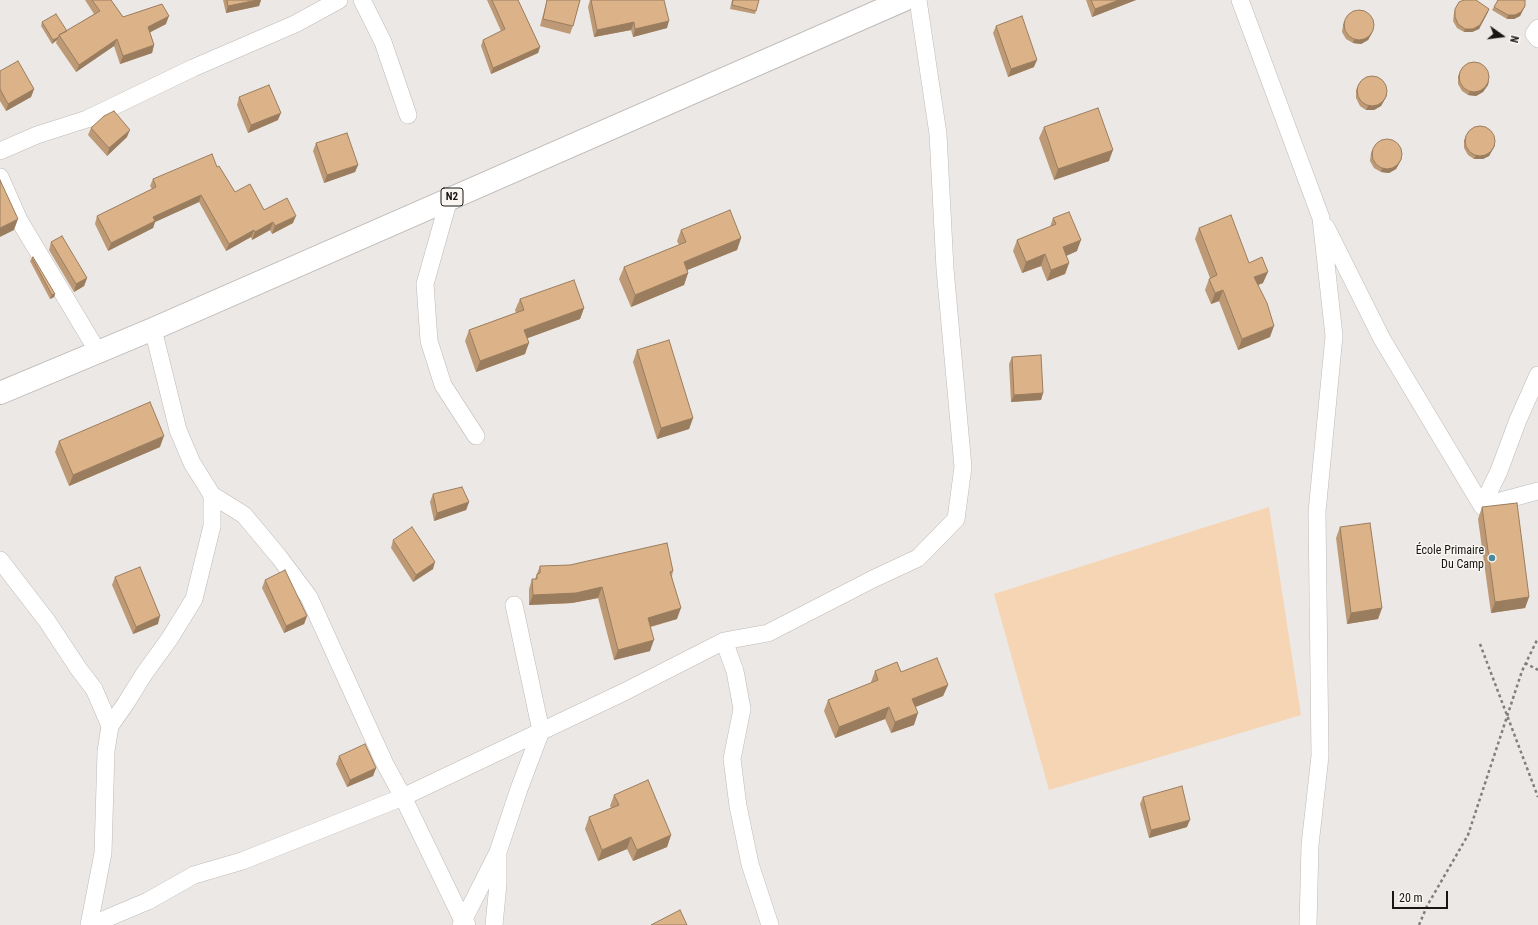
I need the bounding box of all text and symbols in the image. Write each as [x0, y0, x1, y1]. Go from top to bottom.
north arrow [1482, 16, 1522, 56]
text: N [1507, 34, 1521, 44]
road number: N2 [441, 188, 463, 206]
place label: École Primaire Du Camp [1416, 544, 1484, 572]
marker: École Primaire Du Camp [1487, 553, 1497, 563]
scale bar [1394, 883, 1450, 909]
text: 20 m [1399, 891, 1423, 905]

